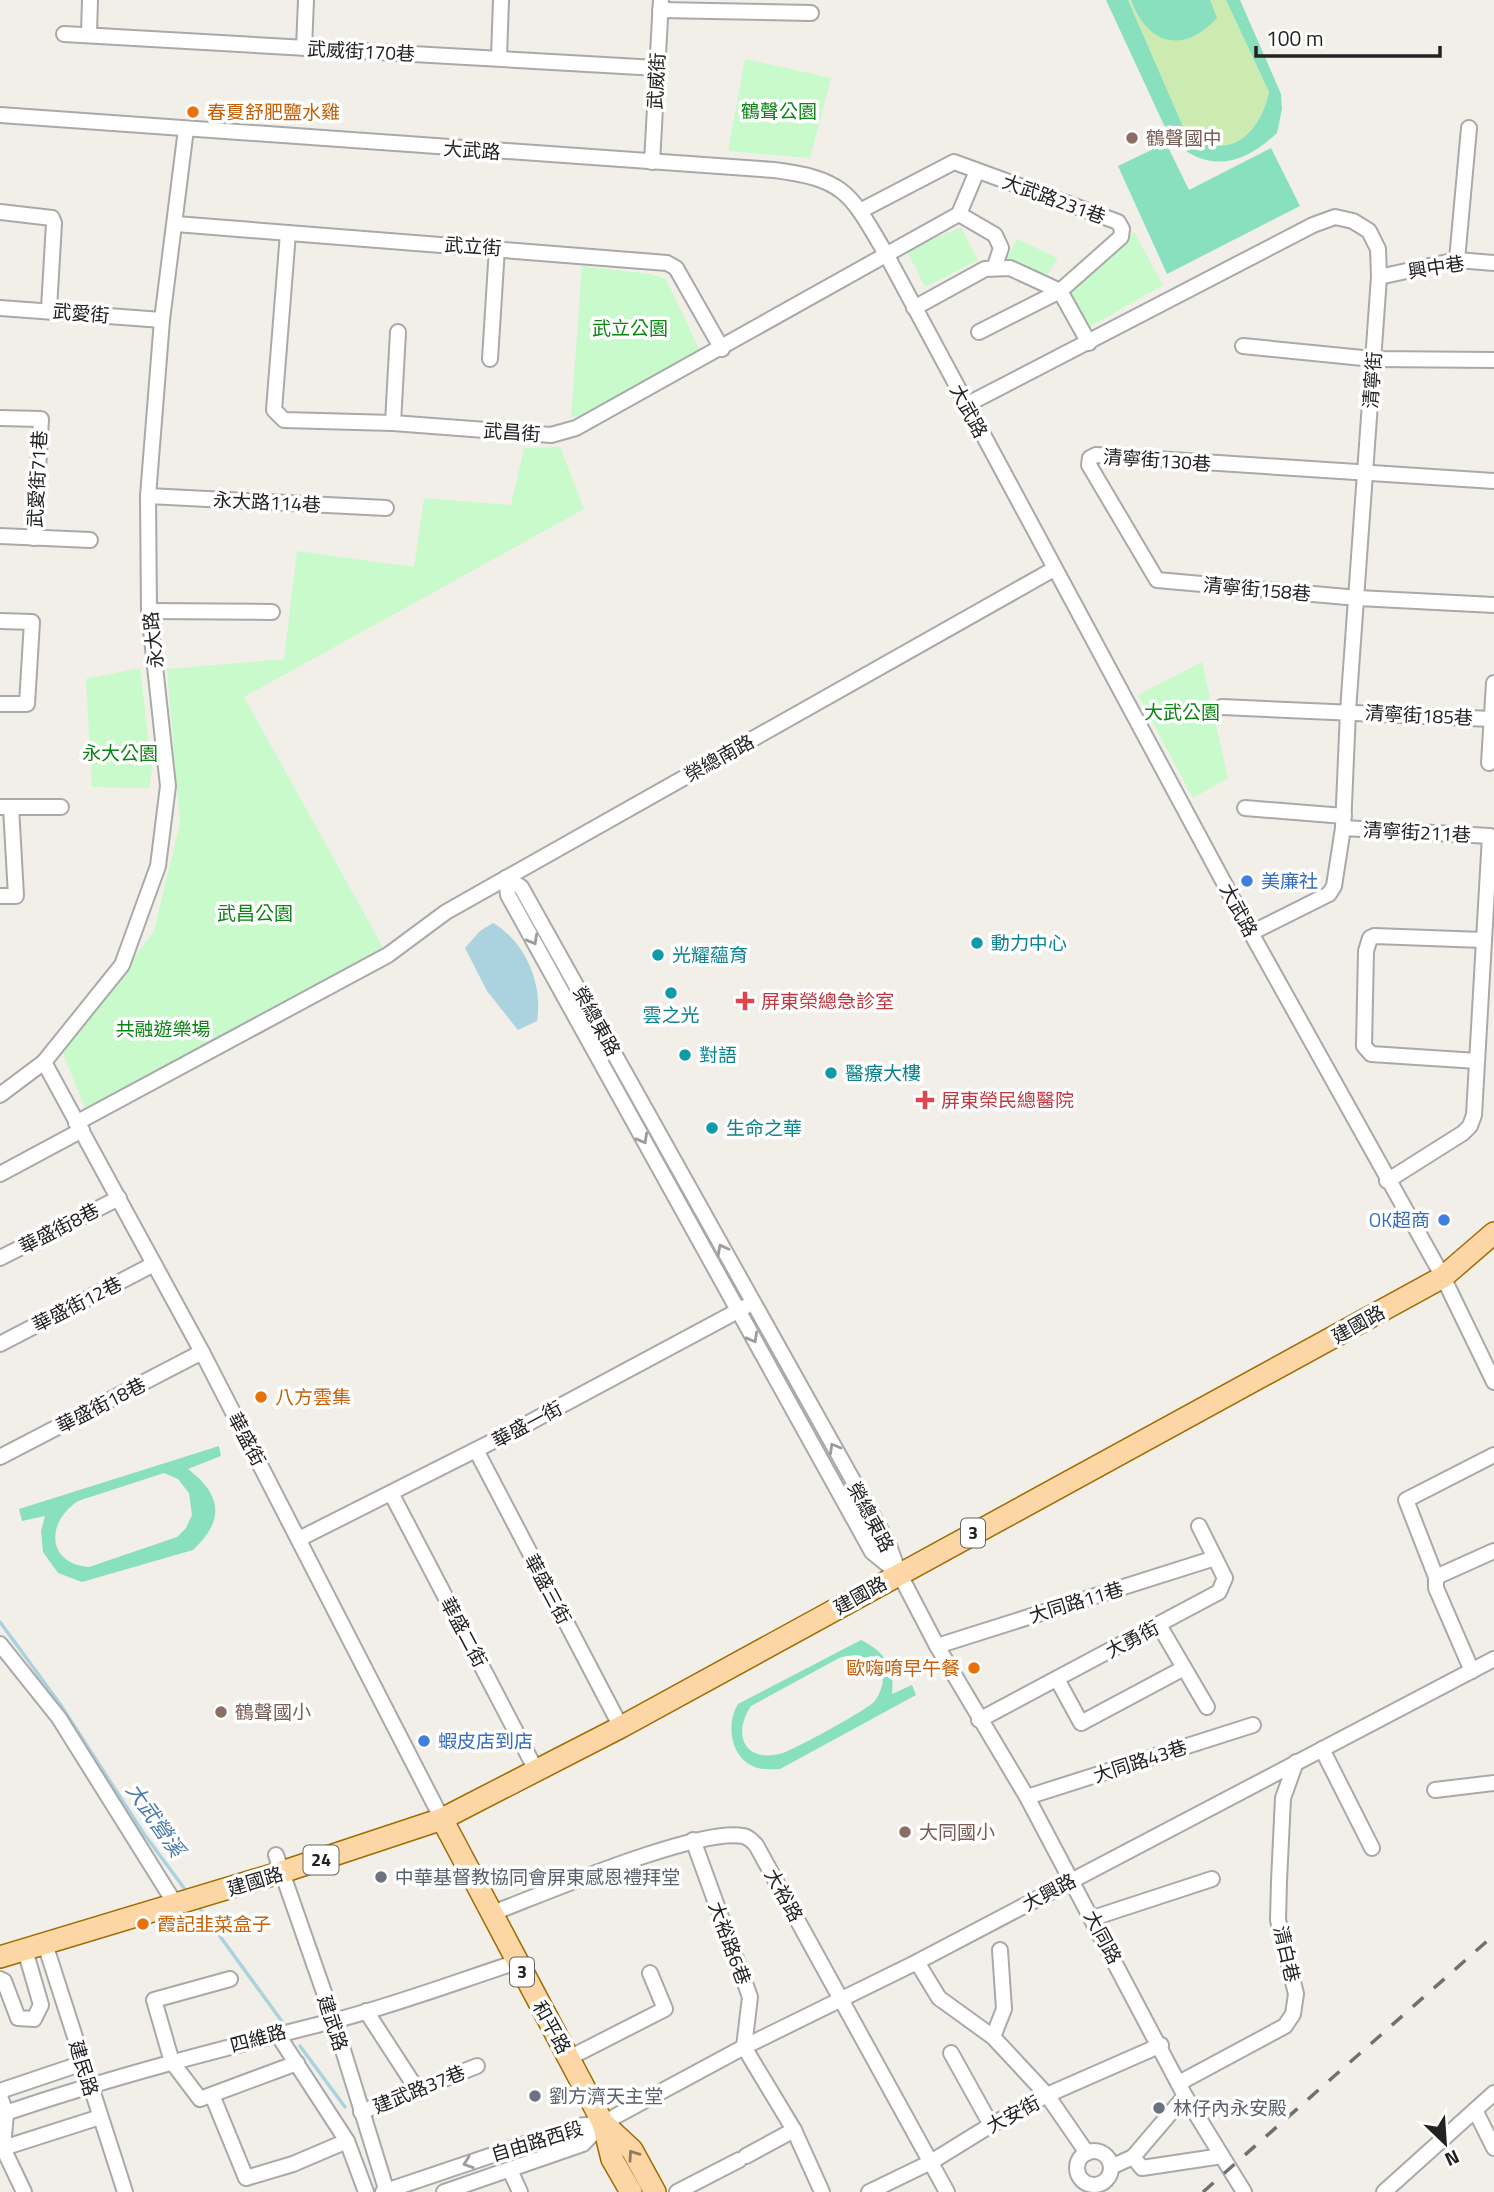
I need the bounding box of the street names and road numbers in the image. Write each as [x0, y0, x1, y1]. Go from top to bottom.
street label: 武威街170巷 [306, 33, 416, 68]
street label: 武威街 [640, 52, 671, 110]
street label: 大武路 [443, 133, 501, 166]
street label: 大武路231巷 [999, 166, 1110, 231]
street label: 武立街 [444, 229, 502, 262]
street label: 興中巷 [1405, 248, 1466, 285]
street label: 武愛街 [51, 296, 111, 329]
street label: 清寧街 [1355, 351, 1388, 409]
street label: 大武路 [943, 379, 996, 443]
street label: 武昌街 [483, 415, 541, 448]
street label: 武愛街71巷 [19, 430, 54, 528]
street label: 清寧街130巷 [1102, 441, 1212, 478]
street label: 永大路114巷 [212, 484, 322, 519]
street label: 清寧街158巷 [1202, 569, 1312, 608]
street label: 永大路 [135, 610, 170, 670]
street label: 清寧街185巷 [1364, 697, 1474, 732]
street label: 榮總南路 [678, 726, 759, 789]
street label: 清寧街211巷 [1362, 814, 1472, 849]
street label: 大武路 [1213, 878, 1266, 942]
street label: 榮總東路 [566, 980, 629, 1061]
street label: 華盛街8巷 [14, 1195, 104, 1260]
street label: 華盛街12巷 [27, 1269, 127, 1339]
street label: 建國路 [1326, 1297, 1390, 1350]
street label: 華盛街18巷 [51, 1370, 151, 1440]
street label: 華盛一街 [486, 1393, 567, 1454]
street label: 華盛街 [221, 1407, 274, 1471]
street label: 榮總東路 [841, 1476, 902, 1557]
road number: 3 [961, 1518, 985, 1548]
street label: 華盛三街 [518, 1548, 579, 1629]
street label: 建國路 [828, 1568, 892, 1621]
street label: 大同路11巷 [1025, 1573, 1127, 1630]
street label: 華盛二街 [434, 1591, 495, 1672]
street label: 大勇街 [1100, 1612, 1164, 1665]
street label: 大同路43巷 [1089, 1732, 1191, 1789]
road number: 24 [304, 1846, 338, 1874]
street label: 建國路 [223, 1858, 286, 1903]
street label: 大裕路 [758, 1863, 811, 1927]
street label: 大興路 [1017, 1865, 1081, 1918]
street label: 大裕路6巷 [702, 1897, 759, 1988]
street label: 大同路 [1077, 1905, 1130, 1969]
street label: 清白巷 [1267, 1923, 1308, 1985]
road number: 3 [510, 1958, 534, 1986]
street label: 建武路 [311, 1991, 356, 2054]
street label: 和平路 [526, 1995, 579, 2059]
street label: 四維路 [227, 2016, 289, 2059]
street label: 建民路 [62, 2036, 107, 2099]
street label: 建武路37巷 [368, 2057, 469, 2120]
street label: 大安街 [981, 2087, 1045, 2140]
street label: 自由路西段 [487, 2113, 587, 2168]

